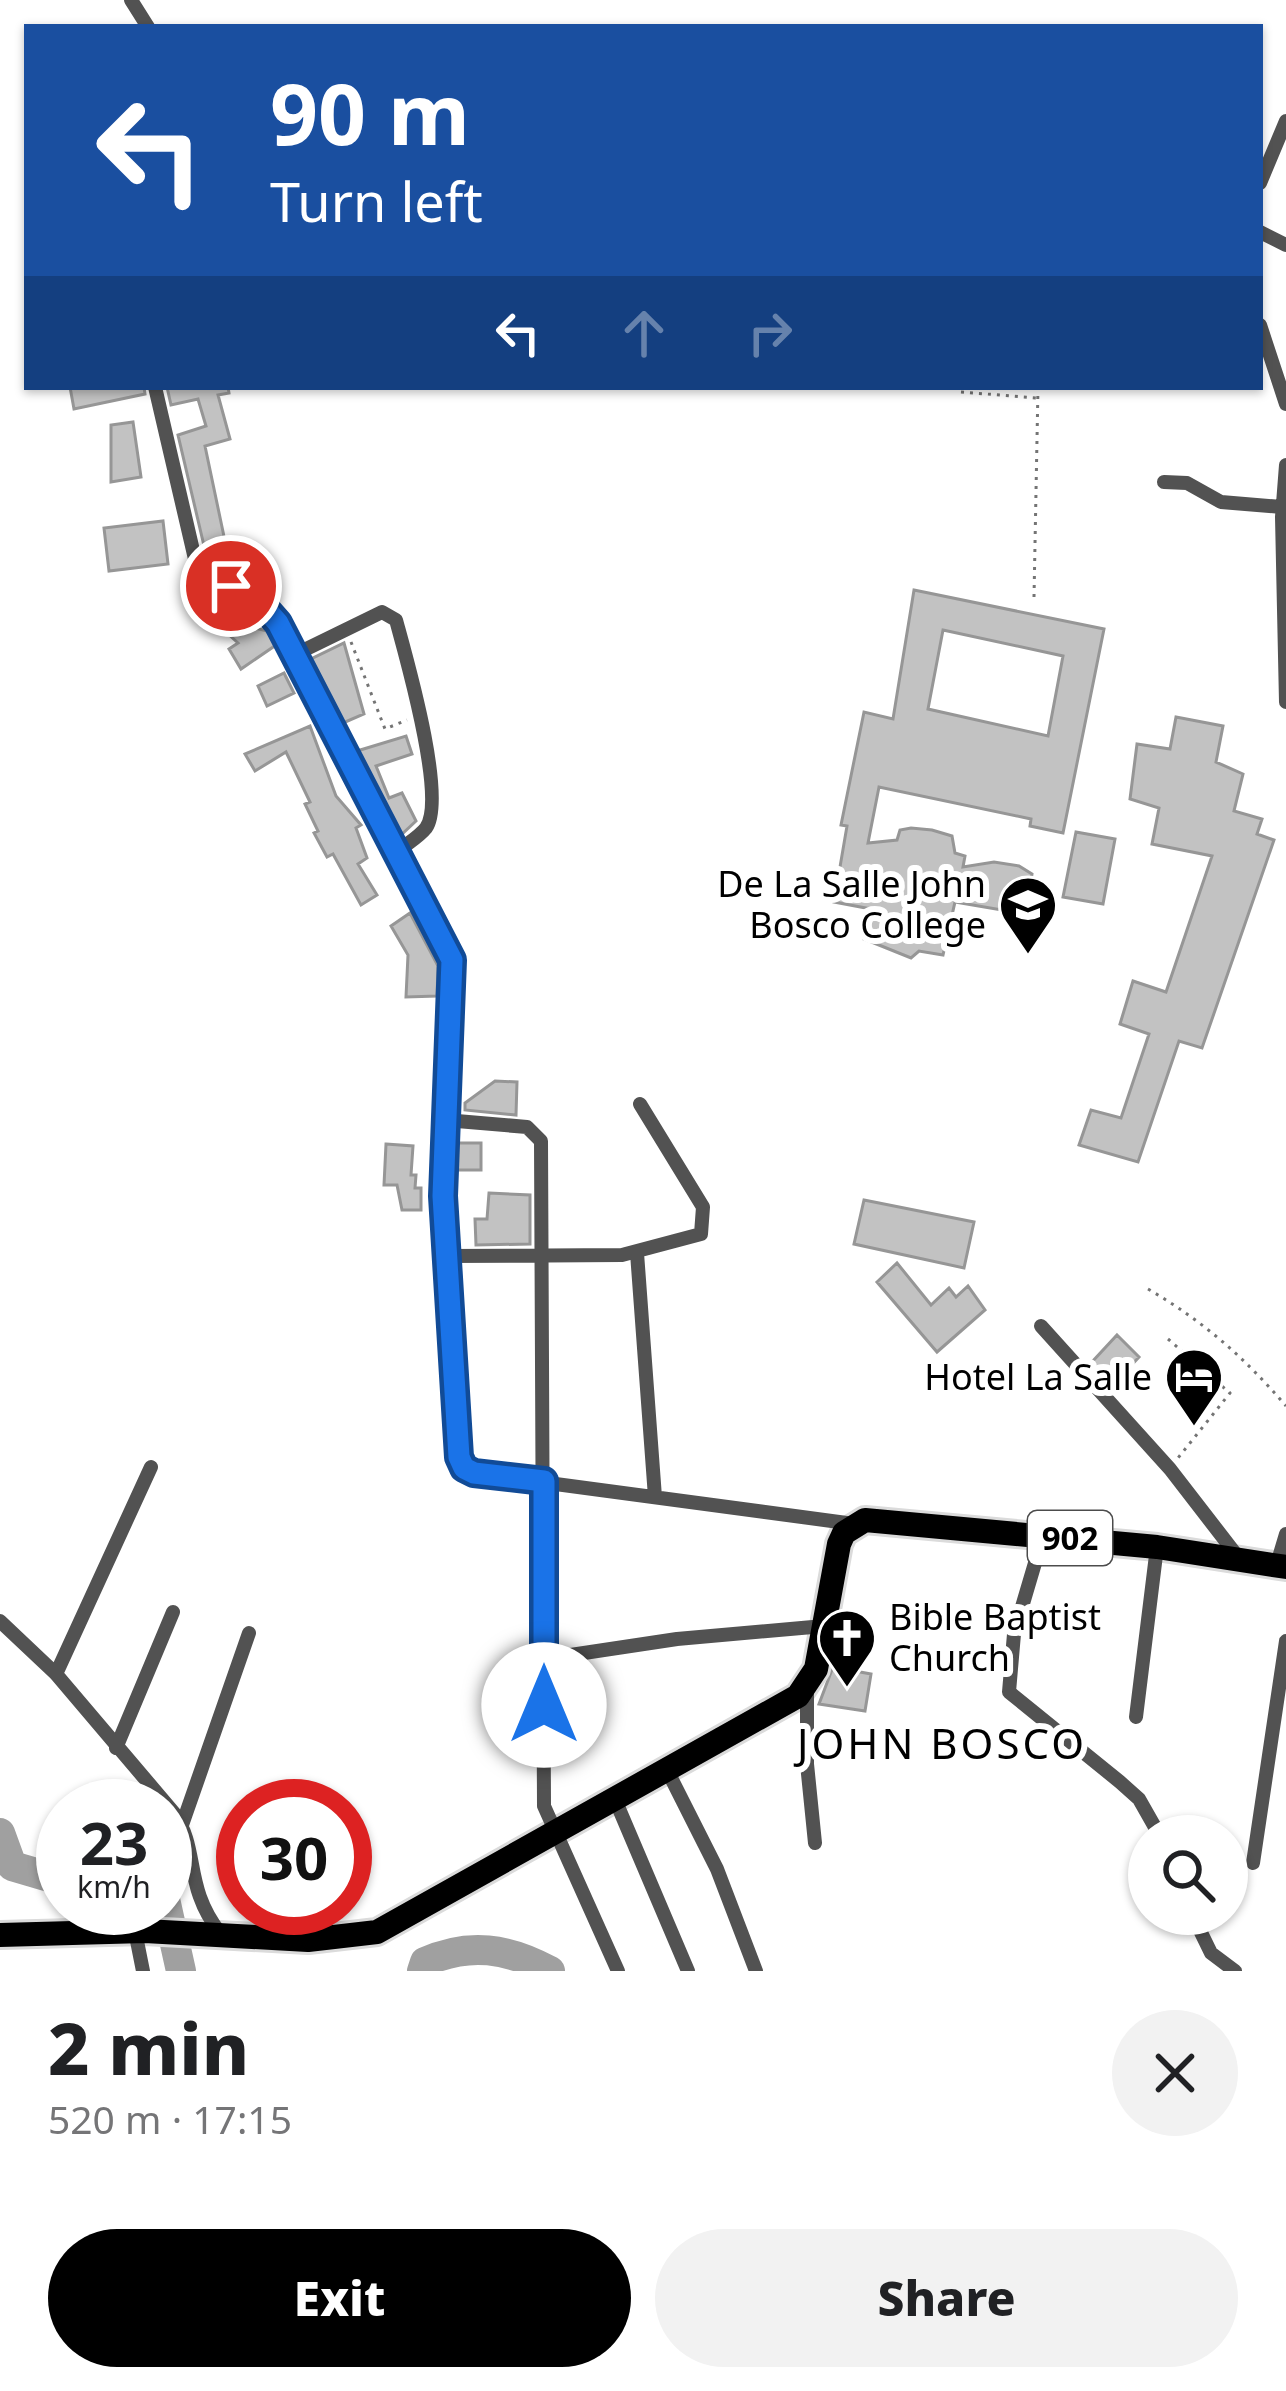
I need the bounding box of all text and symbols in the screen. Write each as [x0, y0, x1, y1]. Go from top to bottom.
text: 90 m [270, 55, 470, 170]
icon: left [72, 72, 228, 228]
text: Turn left [270, 164, 483, 238]
icon: left [485, 300, 551, 366]
icon: ahead [611, 300, 677, 366]
icon: right [737, 300, 803, 366]
pin [180, 535, 282, 637]
icon: arrive [198, 553, 264, 619]
place label: De La Salle John Bosco College [717, 859, 986, 949]
school or university icon: De La Salle John Bosco College [997, 874, 1059, 956]
hotel icon: Hotel La Salle [1163, 1346, 1225, 1428]
place label: Hotel La Salle [924, 1352, 1152, 1401]
road number: 902 [1028, 1511, 1112, 1565]
place label: Bible Baptist Church [889, 1592, 1101, 1682]
church icon: Bible Baptist Church [816, 1607, 878, 1689]
position arrow [481, 1642, 607, 1768]
district label: JOHN BOSCO [793, 1714, 1087, 1771]
speed limit sign: 30 [216, 1779, 372, 1935]
text: 23 [80, 1801, 148, 1883]
map controls [1128, 1815, 1248, 1935]
button: search [1128, 1815, 1248, 1935]
text: km/h [77, 1866, 151, 1907]
text: 2 min [48, 1998, 249, 2096]
button: close [1112, 2010, 1238, 2136]
text: 520 m · 17:15 [48, 2092, 292, 2145]
button: Exit [48, 2229, 631, 2367]
button: Share [655, 2229, 1238, 2367]

